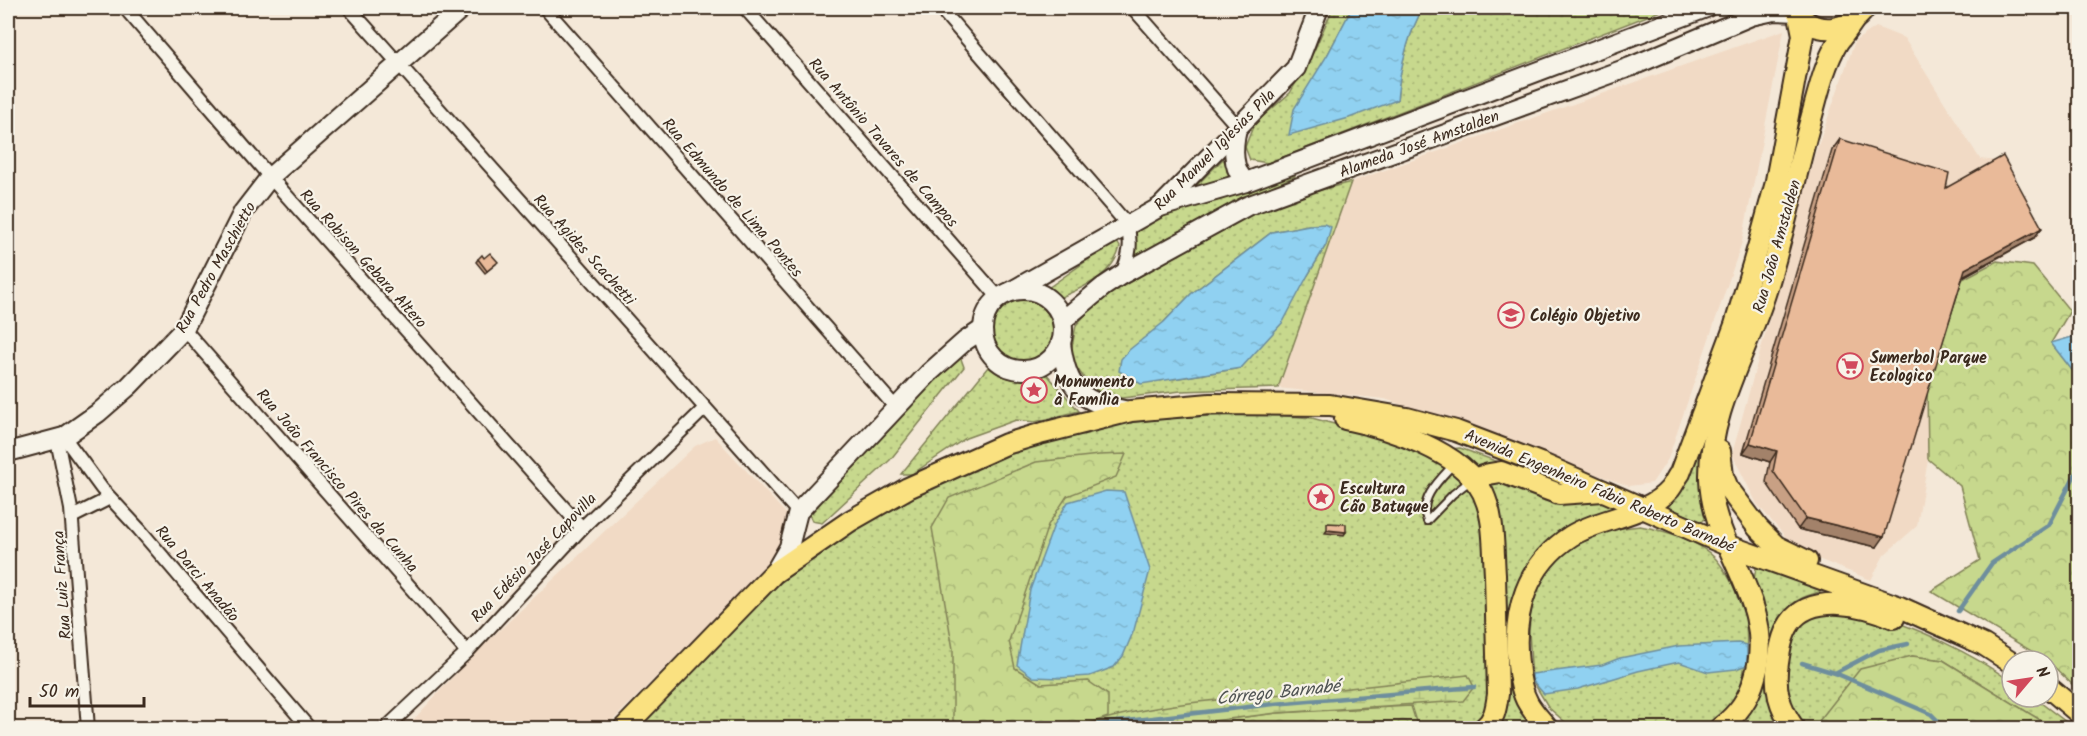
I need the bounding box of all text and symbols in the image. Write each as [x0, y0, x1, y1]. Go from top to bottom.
street label: Rua Antônio Tavares de Campos [802, 53, 964, 234]
street label: Rua Manuel Iglesias Pila [1148, 83, 1282, 217]
street label: Alameda José Amstalden [1336, 104, 1503, 185]
street label: Rua Edmundo de Lima Pontes [655, 113, 808, 283]
street label: Rua João Amstalden [1746, 177, 1808, 316]
street label: Rua Robison Gebara Altero [293, 184, 433, 334]
street label: Rua Agides Scachetti [527, 189, 642, 312]
street label: Rua Pedro Maschietto [170, 197, 263, 338]
school or university icon: Colégio Objetivo [1496, 300, 1526, 330]
place label: Colégio Objetivo [1530, 304, 1640, 329]
place label: Sumerbol Parque Ecologico [1870, 346, 1987, 389]
supermarket icon: Sumerbol Parque Ecologico [1835, 351, 1865, 381]
place label: Monumento à Família [1054, 370, 1134, 413]
place icon: Monumento à Família [1019, 375, 1049, 405]
street label: Rua João Francisco Pires da Cunha [250, 383, 424, 579]
street label: Avenida Engenheiro Fábio Roberto Barnabé [1460, 423, 1739, 560]
place label: Escultura Cão Batuque [1340, 477, 1429, 520]
place icon: Escultura Cão Batuque [1306, 482, 1336, 512]
street label: Rua Edésio José Capovilla [465, 487, 603, 629]
street label: Rua Darci Anadão [149, 520, 245, 628]
street label: Rua Luiz França [46, 530, 79, 640]
north arrow [2000, 649, 2060, 709]
text: N [2028, 662, 2055, 683]
scale bar [30, 670, 144, 708]
water label: Córrego Barnabé [1215, 672, 1345, 714]
text: 50 m [39, 678, 79, 707]

